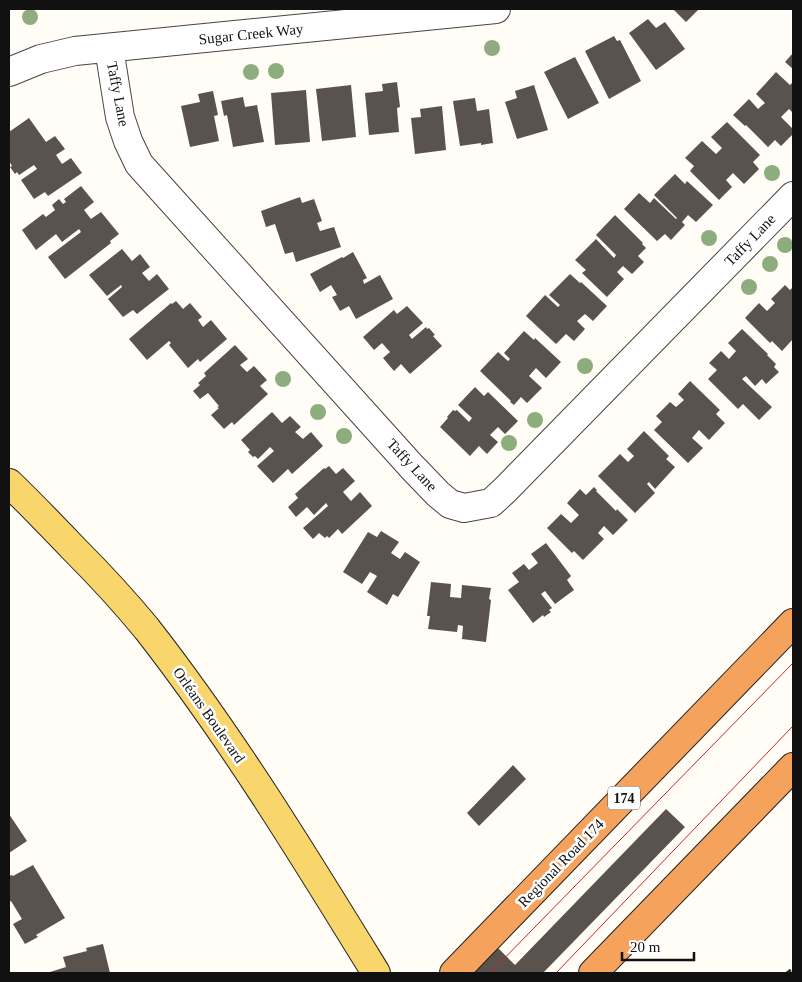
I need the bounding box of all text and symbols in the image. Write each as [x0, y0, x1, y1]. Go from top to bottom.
street label: Sugar Creek Way [198, 20, 305, 47]
street label: Taffy Lane [104, 60, 132, 128]
street label: Taffy Lane [721, 211, 779, 269]
street label: Taffy Lane [384, 436, 440, 495]
street label: Orléans Boulevard [170, 664, 248, 766]
road number: 174 [608, 786, 640, 810]
street label: Regional Road 174 [515, 815, 607, 910]
scale bar [622, 930, 694, 962]
text: 20 m [630, 939, 661, 955]

